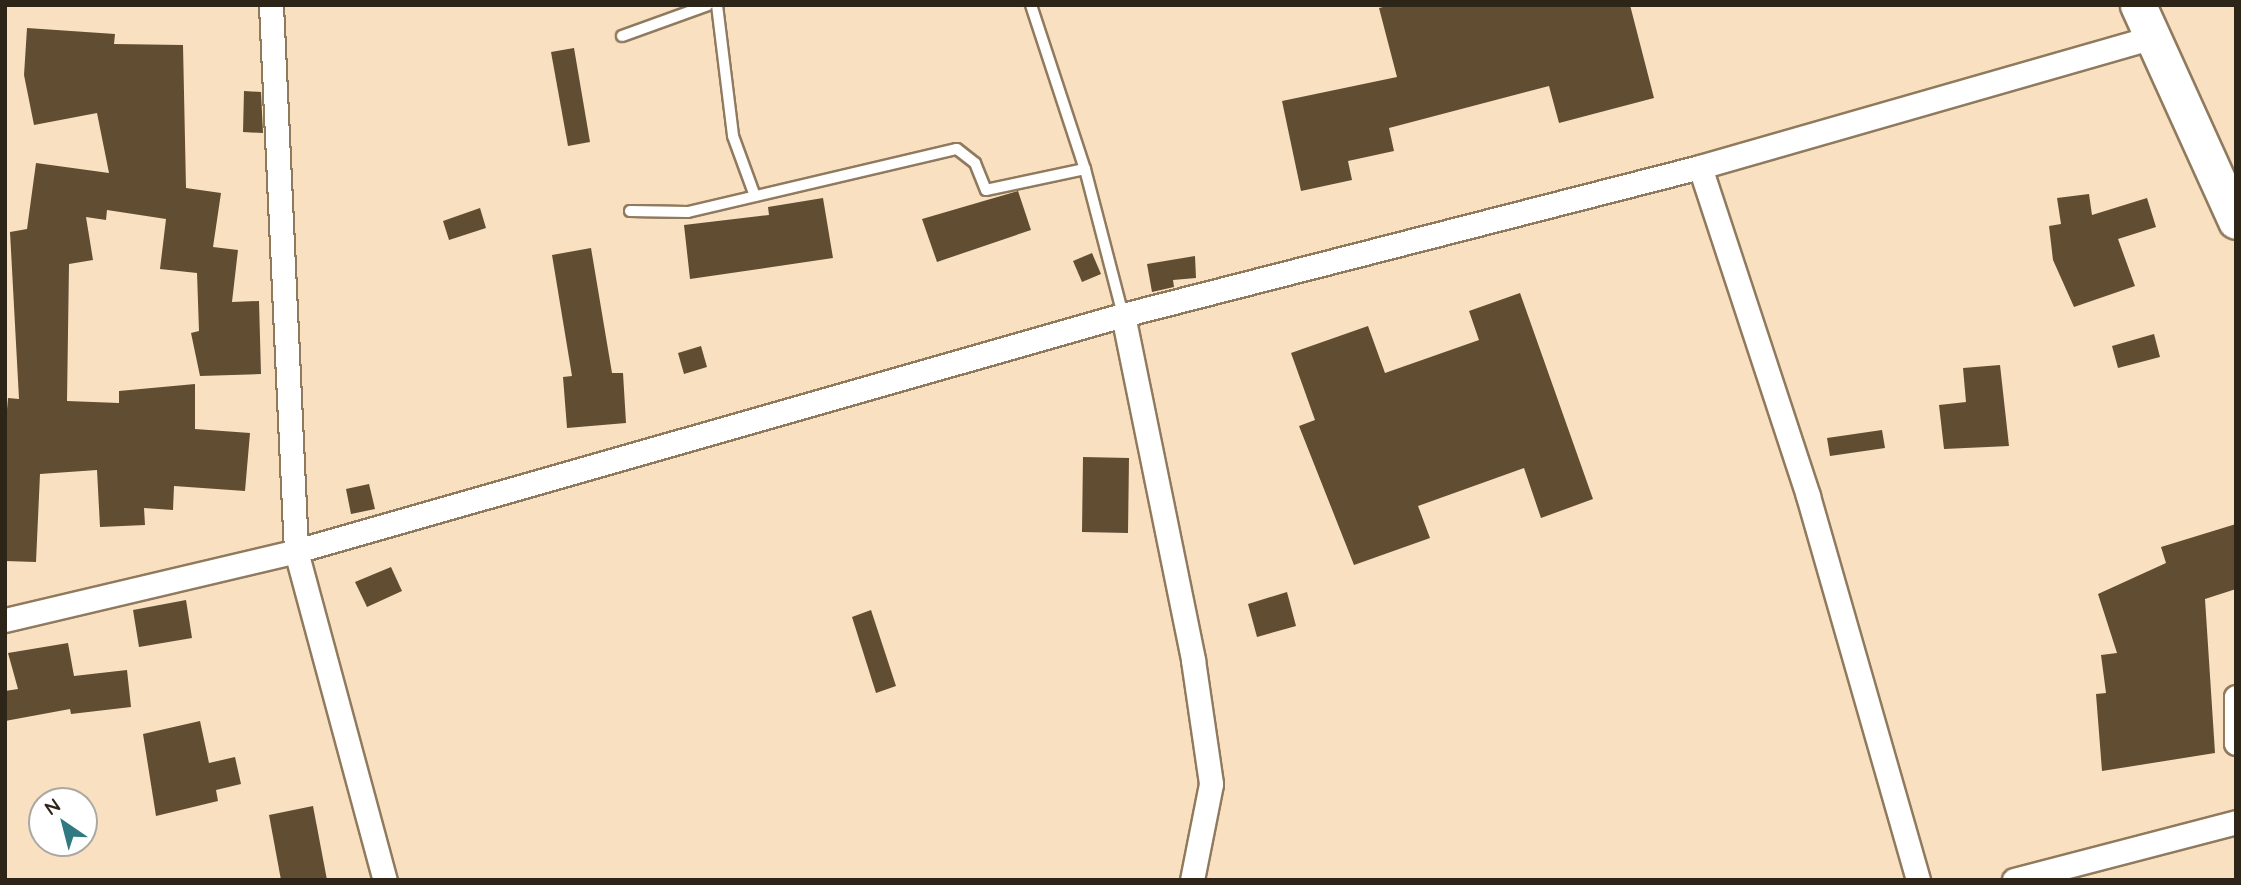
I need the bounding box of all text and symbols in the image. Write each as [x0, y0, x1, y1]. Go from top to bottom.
north arrow [28, 787, 98, 857]
text: N [39, 793, 65, 820]

